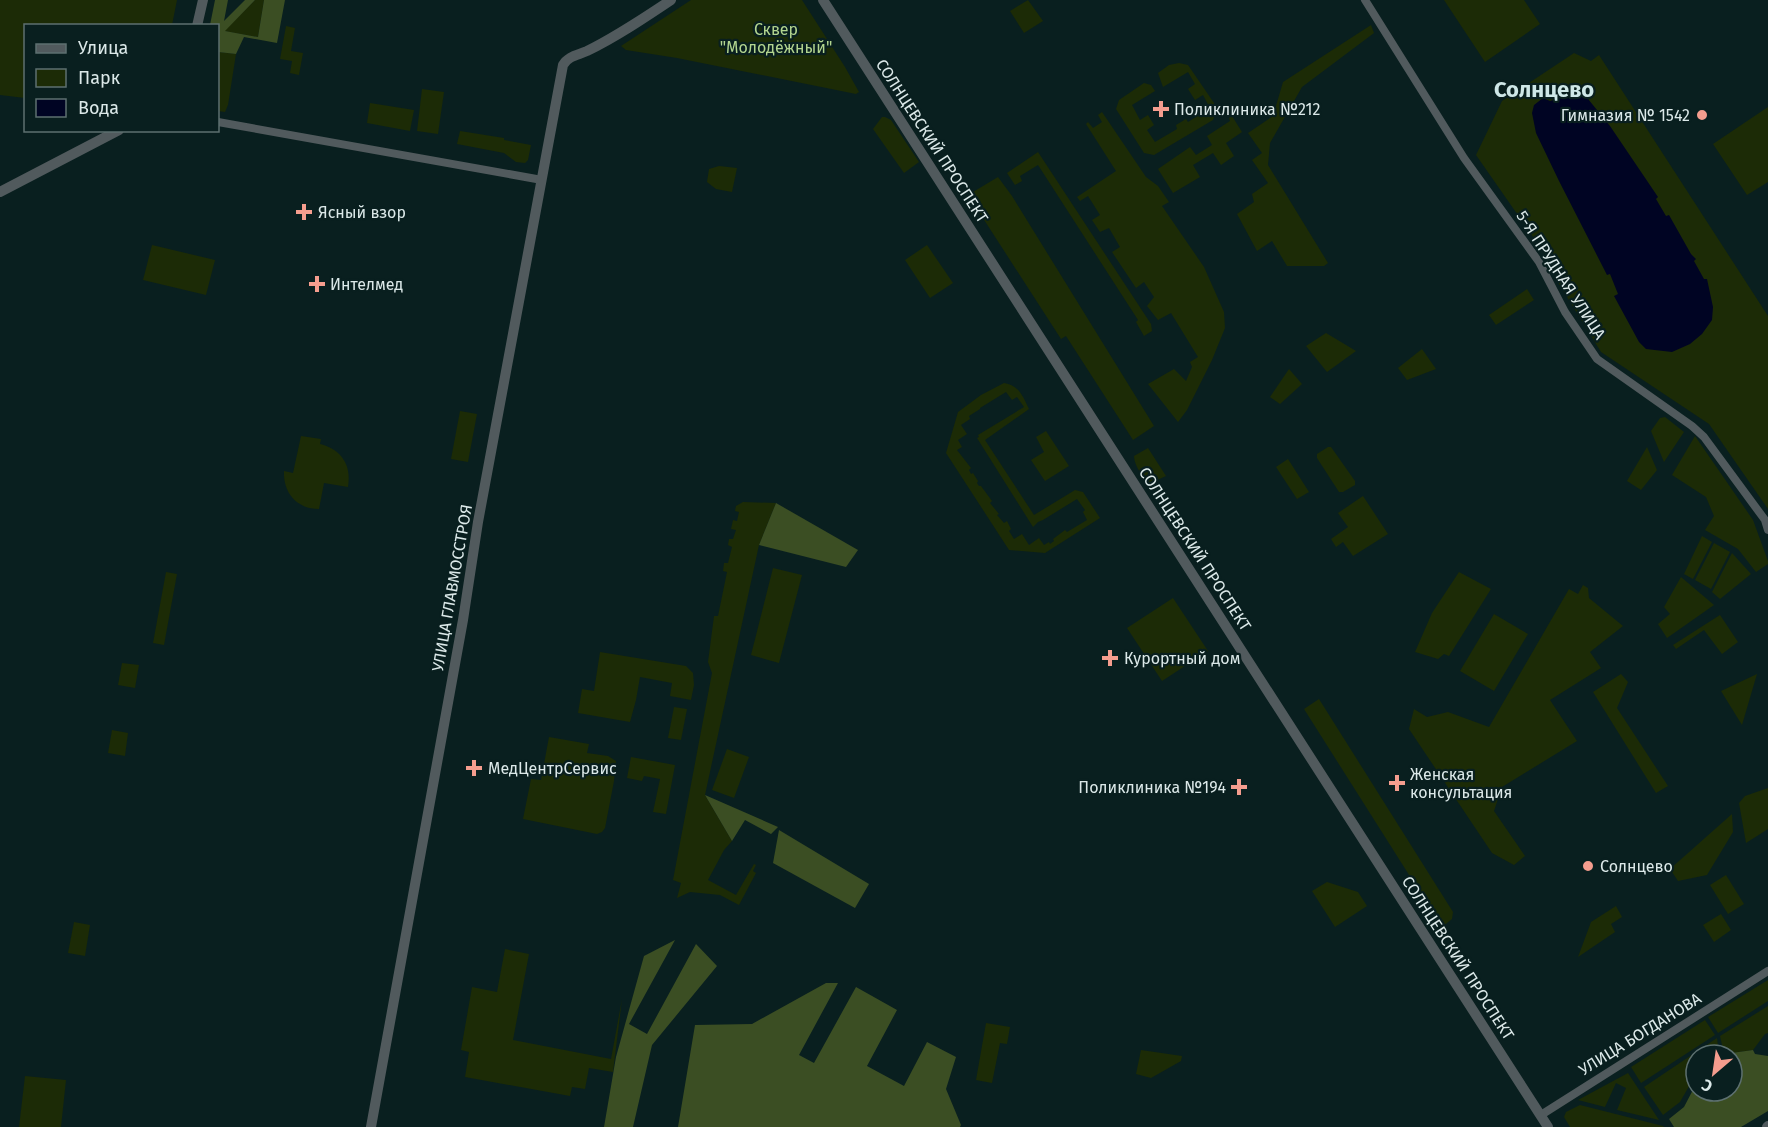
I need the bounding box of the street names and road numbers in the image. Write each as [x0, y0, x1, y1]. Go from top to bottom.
street label: СОЛНЦЕВСКИЙ ПРОСПЕКТ [872, 56, 992, 227]
street label: 5-Я ПРУДНАЯ УЛИЦА [1512, 207, 1610, 344]
street label: СОЛНЦЕВСКИЙ ПРОСПЕКТ [1135, 464, 1255, 635]
street label: УЛИЦА ГЛАВМОССТРОЯ [428, 503, 476, 673]
street label: СОЛНЦЕВСКИЙ ПРОСПЕКТ [1398, 873, 1518, 1044]
street label: УЛИЦА БОГДАНОВА [1575, 988, 1705, 1079]

